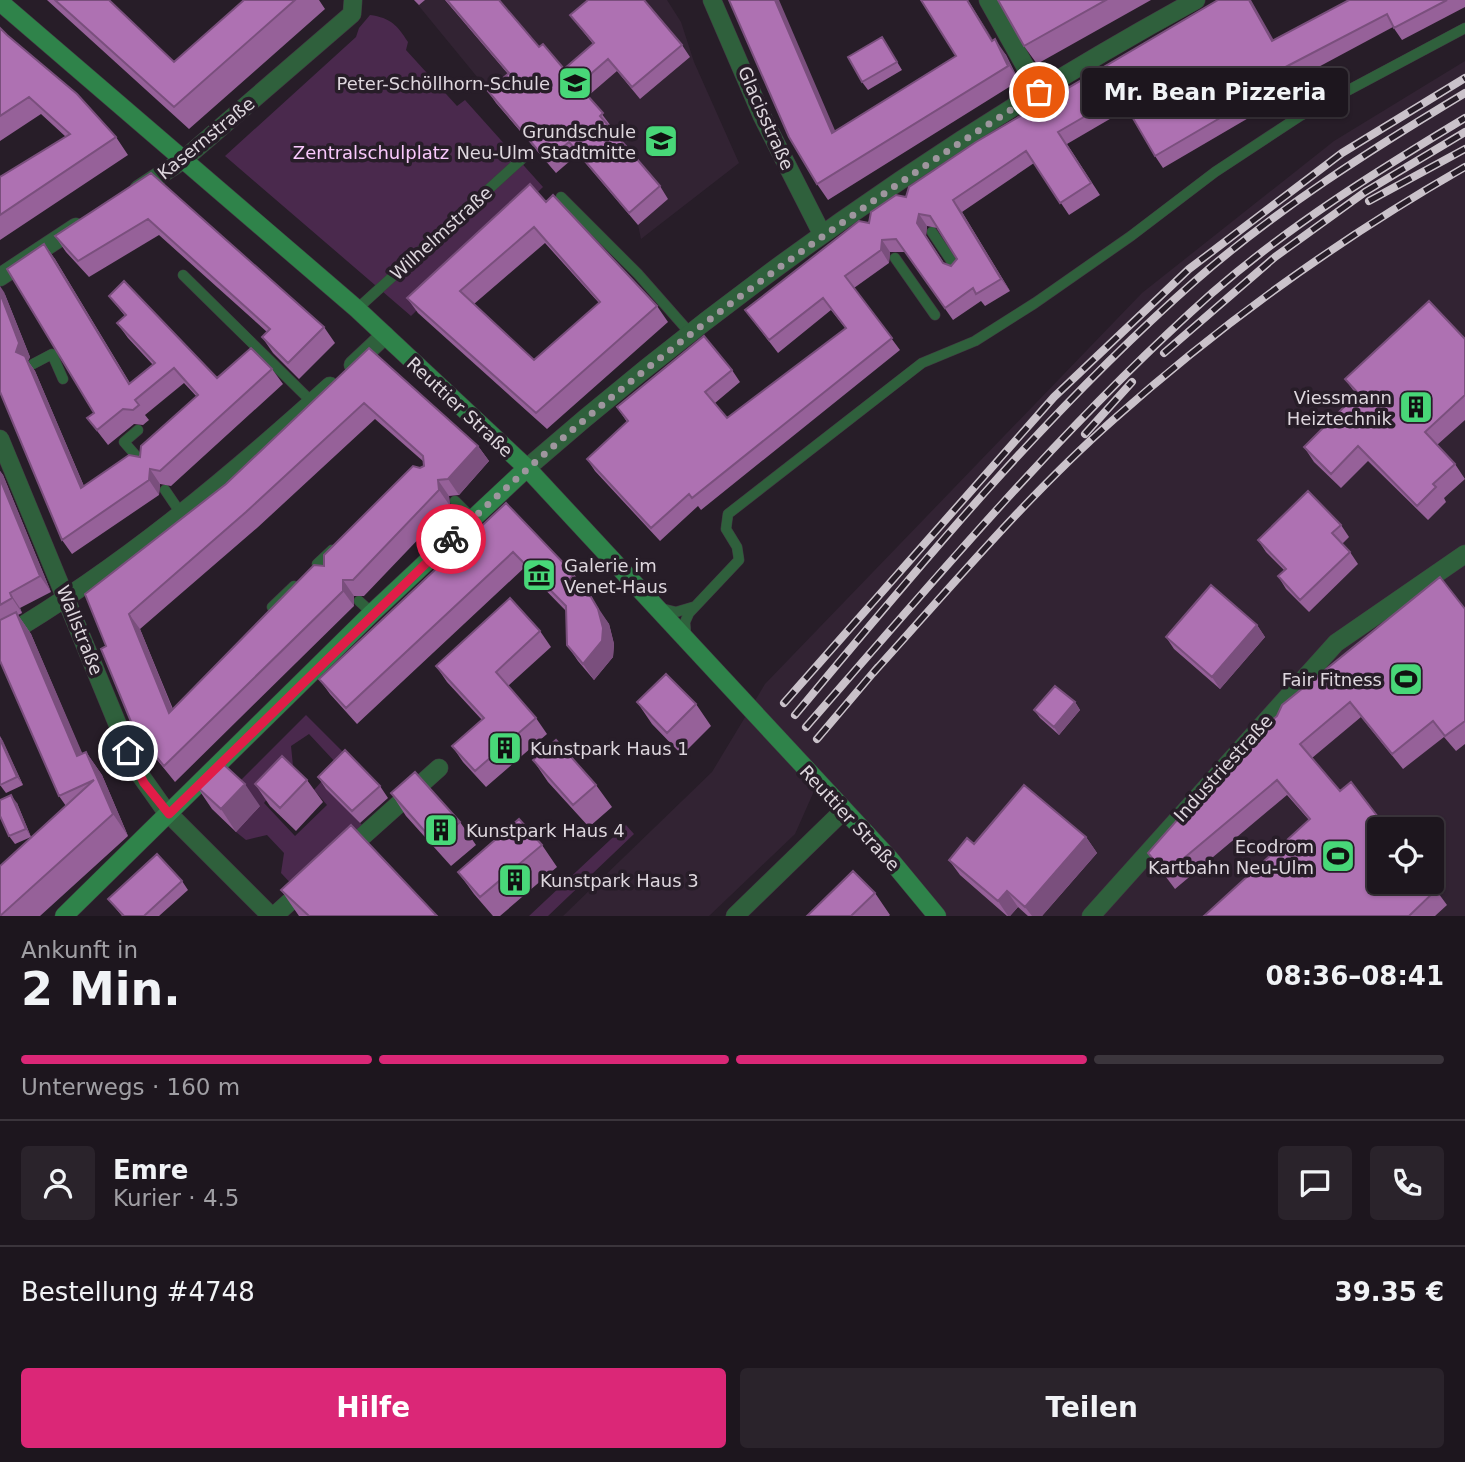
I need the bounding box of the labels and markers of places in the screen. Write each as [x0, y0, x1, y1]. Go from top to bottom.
pin [1009, 62, 1069, 122]
school or university icon: Peter-Schöllhorn-Schule [556, 64, 594, 102]
callout: Mr. Bean Pizzeria [1081, 68, 1347, 116]
place label: Peter-Schöllhorn-Schule [336, 73, 550, 94]
place label: Grundschule Neu-Ulm Stadtmitte [456, 121, 636, 163]
school or university icon: Grundschule Neu-Ulm Stadtmitte [642, 122, 680, 160]
place label: Viessmann Heiztechnik [1287, 387, 1393, 429]
building icon: Viessmann Heiztechnik [1397, 388, 1435, 426]
place label: Galerie im Venet-Haus [564, 555, 667, 597]
museum icon: Galerie im Venet-Haus [520, 556, 558, 594]
sports icon: Fair Fitness [1387, 660, 1425, 698]
place label: Fair Fitness [1282, 669, 1382, 690]
pin [98, 721, 158, 781]
building icon: Kunstpark Haus 1 [486, 729, 524, 767]
place label: Kunstpark Haus 1 [530, 738, 689, 759]
building icon: Kunstpark Haus 4 [422, 811, 460, 849]
place label: Kunstpark Haus 4 [466, 820, 625, 841]
place label: Ecodrom Kartbahn Neu-Ulm [1148, 836, 1314, 878]
sports icon: Ecodrom Kartbahn Neu-Ulm [1319, 837, 1357, 875]
building icon: Kunstpark Haus 3 [496, 861, 534, 899]
place label: Kunstpark Haus 3 [540, 870, 699, 891]

